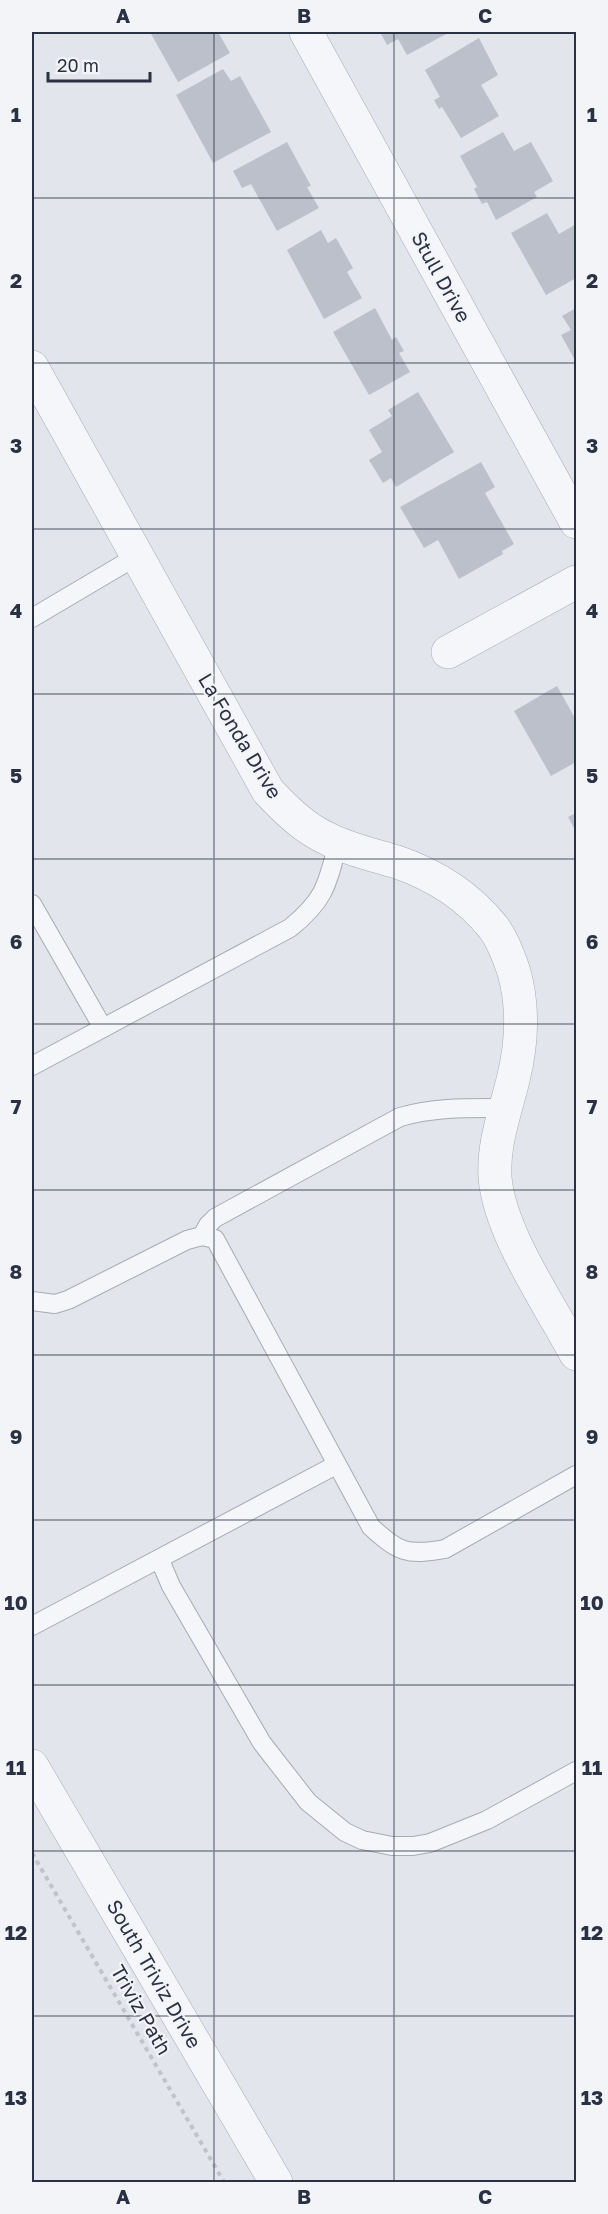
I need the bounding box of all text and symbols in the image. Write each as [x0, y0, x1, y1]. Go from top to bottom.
text: A [116, 3, 130, 27]
text: B [297, 3, 311, 27]
text: C [478, 3, 492, 27]
scale bar [48, 45, 150, 83]
text: 20 m [57, 54, 99, 76]
text: 1 [11, 102, 21, 126]
text: 1 [587, 102, 597, 126]
street label: Stull Drive [407, 227, 477, 326]
text: 2 [10, 268, 22, 292]
text: 2 [586, 268, 598, 292]
text: 3 [10, 433, 22, 457]
text: 3 [586, 433, 598, 457]
text: 4 [10, 598, 22, 622]
text: 4 [586, 598, 598, 622]
street label: La Fonda Drive [194, 668, 288, 803]
text: 5 [10, 763, 22, 787]
text: 5 [586, 763, 598, 787]
text: 6 [10, 929, 22, 953]
text: 6 [586, 929, 598, 953]
text: 7 [11, 1094, 22, 1118]
text: 7 [587, 1094, 598, 1118]
text: 8 [10, 1259, 22, 1283]
text: 8 [586, 1259, 598, 1283]
text: 9 [10, 1424, 22, 1448]
text: 9 [586, 1424, 598, 1448]
text: 10 [4, 1590, 28, 1614]
text: 10 [580, 1590, 604, 1614]
text: 11 [6, 1755, 26, 1779]
text: 11 [582, 1755, 602, 1779]
street label: South Triviz Drive [103, 1895, 207, 2052]
text: 12 [5, 1920, 27, 1944]
text: 12 [581, 1920, 603, 1944]
street label: Triviz Path [107, 1960, 177, 2059]
text: 13 [5, 2085, 27, 2109]
text: 13 [581, 2085, 603, 2109]
text: A [116, 2184, 130, 2208]
text: B [297, 2184, 311, 2208]
text: C [478, 2184, 492, 2208]

